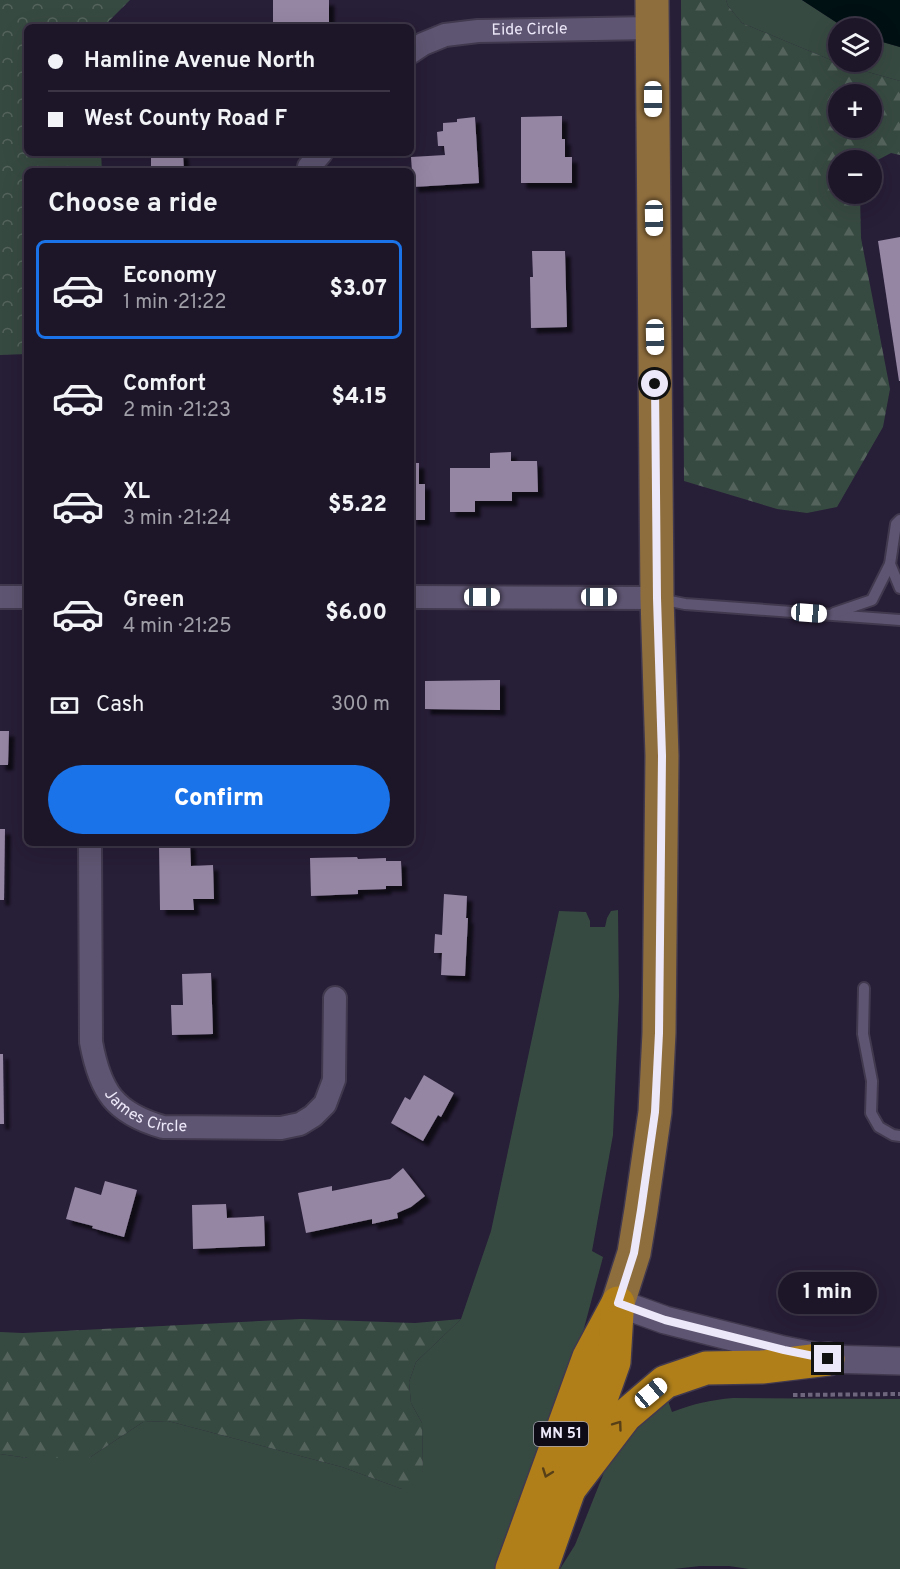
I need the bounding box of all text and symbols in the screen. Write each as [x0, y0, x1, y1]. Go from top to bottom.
map controls [828, 18, 882, 204]
button: layers [828, 18, 882, 72]
street label: Eide Circle [491, 19, 568, 41]
text: Hamline Avenue North [84, 48, 315, 75]
car [644, 81, 662, 117]
button: + [828, 84, 882, 138]
text: West County Road F [84, 106, 287, 133]
button: − [828, 150, 882, 204]
text: Choose a ride [48, 187, 218, 221]
car [645, 200, 663, 236]
icon: car [51, 263, 105, 317]
text: Economy [123, 263, 217, 290]
text: $3.07 [329, 276, 387, 303]
text: 1 min · 21:22 [123, 290, 227, 316]
car [646, 319, 664, 355]
route start [641, 370, 668, 397]
icon: car [51, 371, 105, 425]
text: Comfort [123, 371, 206, 398]
text: $4.15 [332, 384, 387, 411]
text: 2 min · 21:23 [123, 398, 231, 424]
icon: car [51, 479, 105, 533]
text: XL [123, 479, 150, 506]
text: $5.22 [328, 492, 387, 519]
text: 3 min · 21:24 [123, 506, 231, 532]
icon: car [51, 587, 105, 641]
text: Green [123, 587, 185, 614]
car [464, 588, 500, 606]
car [581, 588, 617, 606]
text: $6.00 [325, 600, 387, 627]
car [790, 603, 828, 623]
text: 4 min · 21:25 [123, 614, 232, 640]
icon: cash [48, 689, 81, 722]
text: Cash [96, 692, 145, 719]
text: 300 m [331, 692, 390, 718]
button: Confirm [48, 765, 390, 834]
street label: James Circle [99, 1085, 187, 1137]
callout: 1 min [778, 1272, 878, 1314]
text: 1 min [803, 1280, 852, 1306]
route end [814, 1345, 841, 1372]
car [631, 1375, 671, 1411]
one-way arrow [611, 1421, 622, 1432]
road number: MN 51 [534, 1422, 588, 1446]
one-way arrow [542, 1466, 554, 1477]

